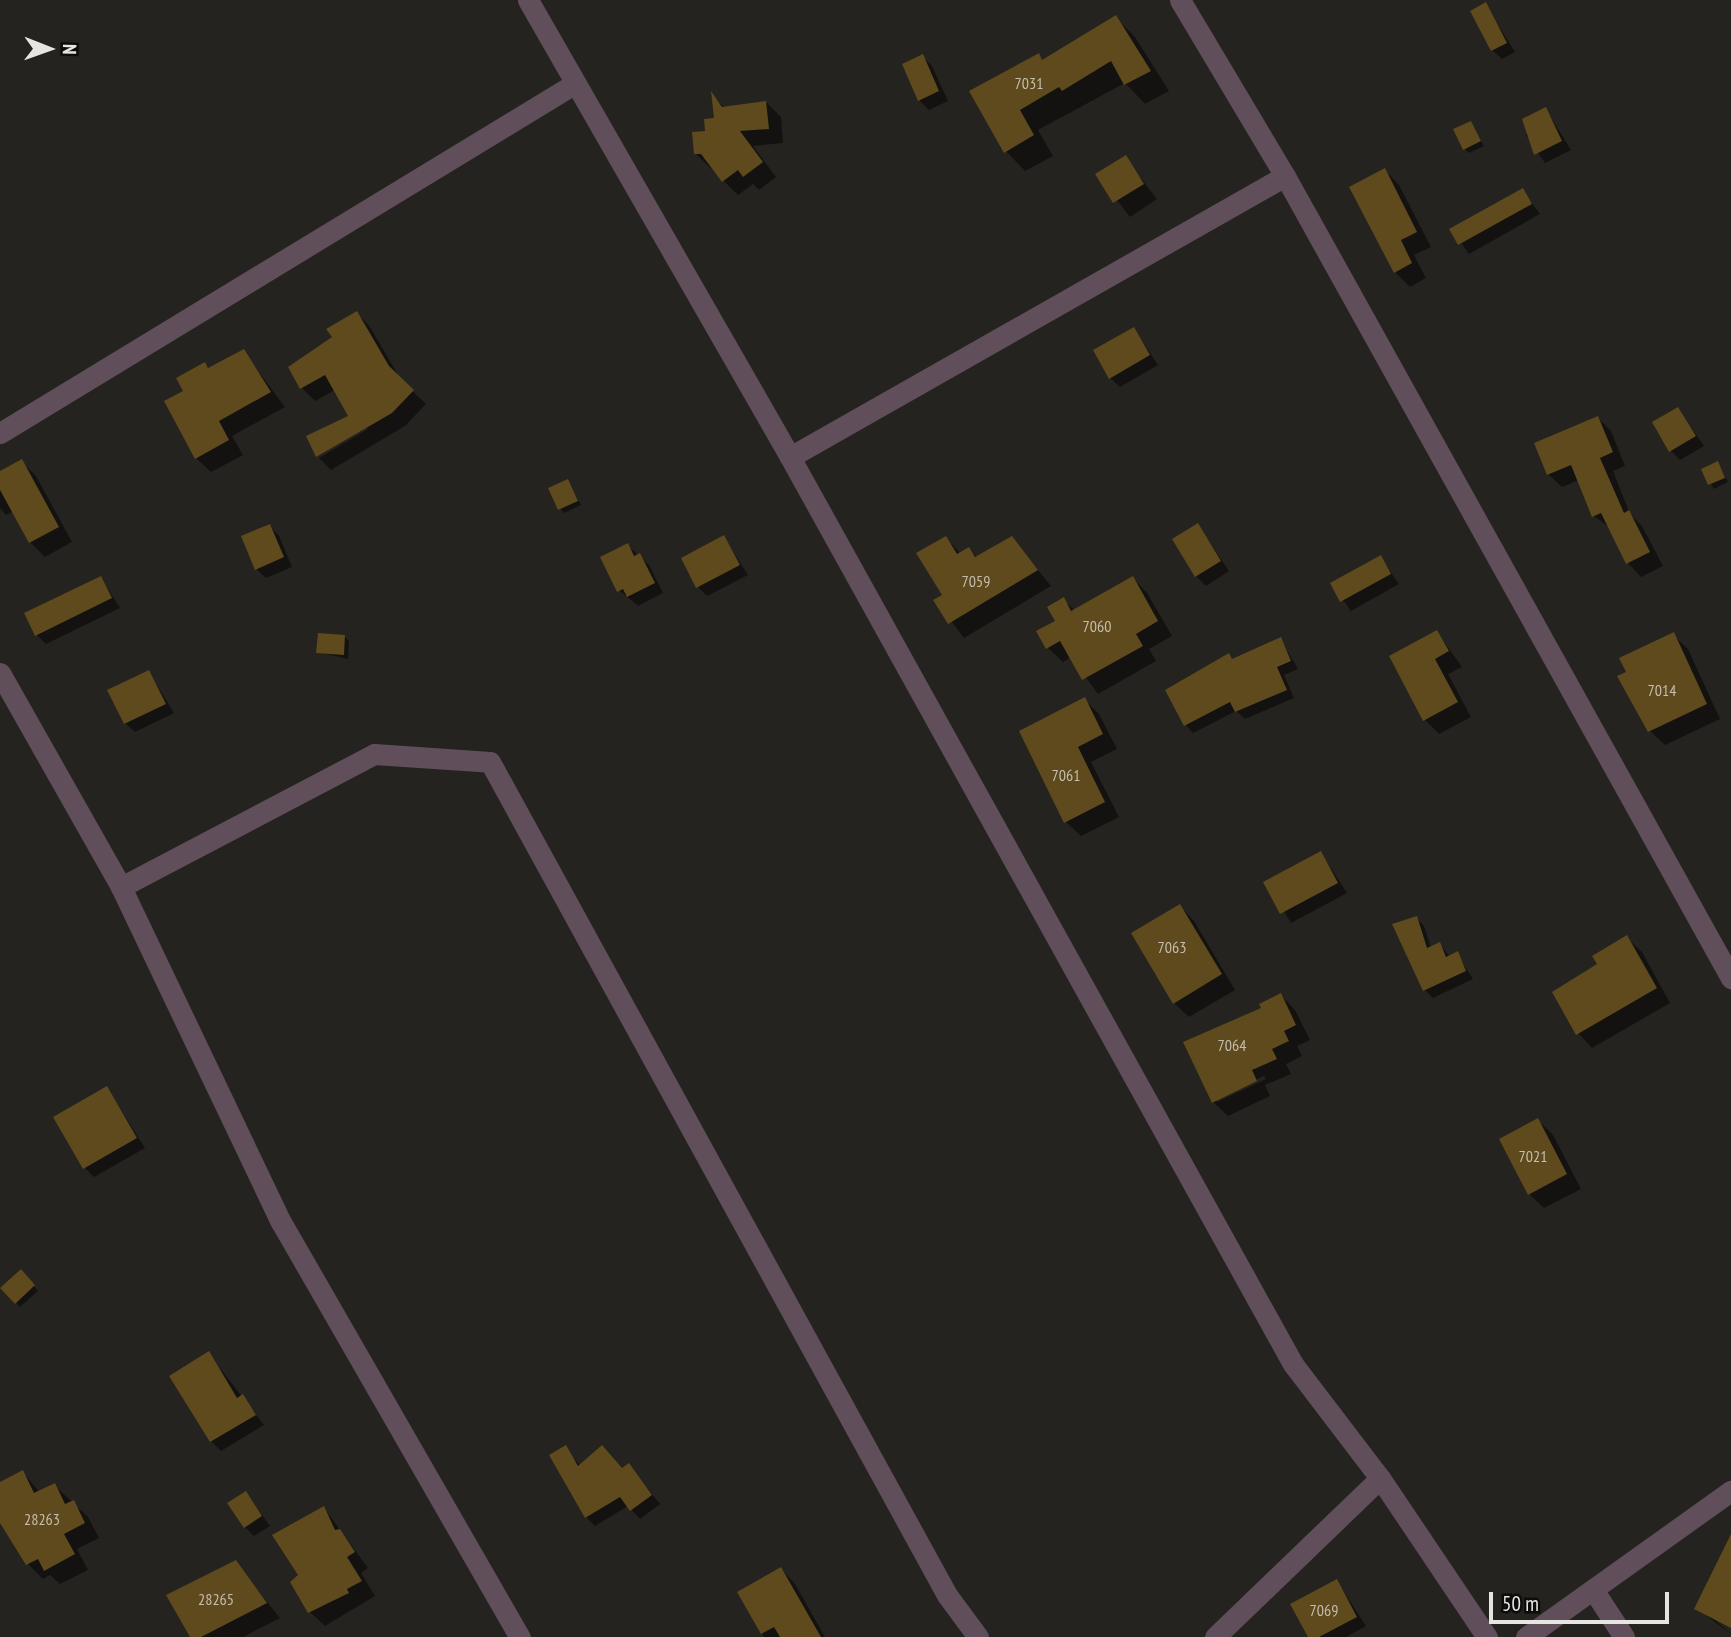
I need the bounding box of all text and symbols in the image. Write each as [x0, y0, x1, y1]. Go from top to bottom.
north arrow [14, 14, 84, 84]
text: N [58, 44, 82, 55]
house number: 7031 [1015, 73, 1043, 93]
house number: 7059 [962, 571, 990, 591]
house number: 7060 [1083, 616, 1111, 636]
house number: 7014 [1648, 680, 1676, 700]
house number: 7061 [1052, 765, 1080, 785]
house number: 7063 [1158, 937, 1186, 957]
house number: 7064 [1218, 1035, 1246, 1055]
house number: 7021 [1519, 1146, 1547, 1166]
house number: 28263 [24, 1509, 60, 1529]
scale bar [1493, 1578, 1673, 1622]
house number: 28265 [198, 1589, 234, 1609]
text: 50 m [1502, 1590, 1539, 1617]
house number: 7069 [1310, 1600, 1338, 1620]

